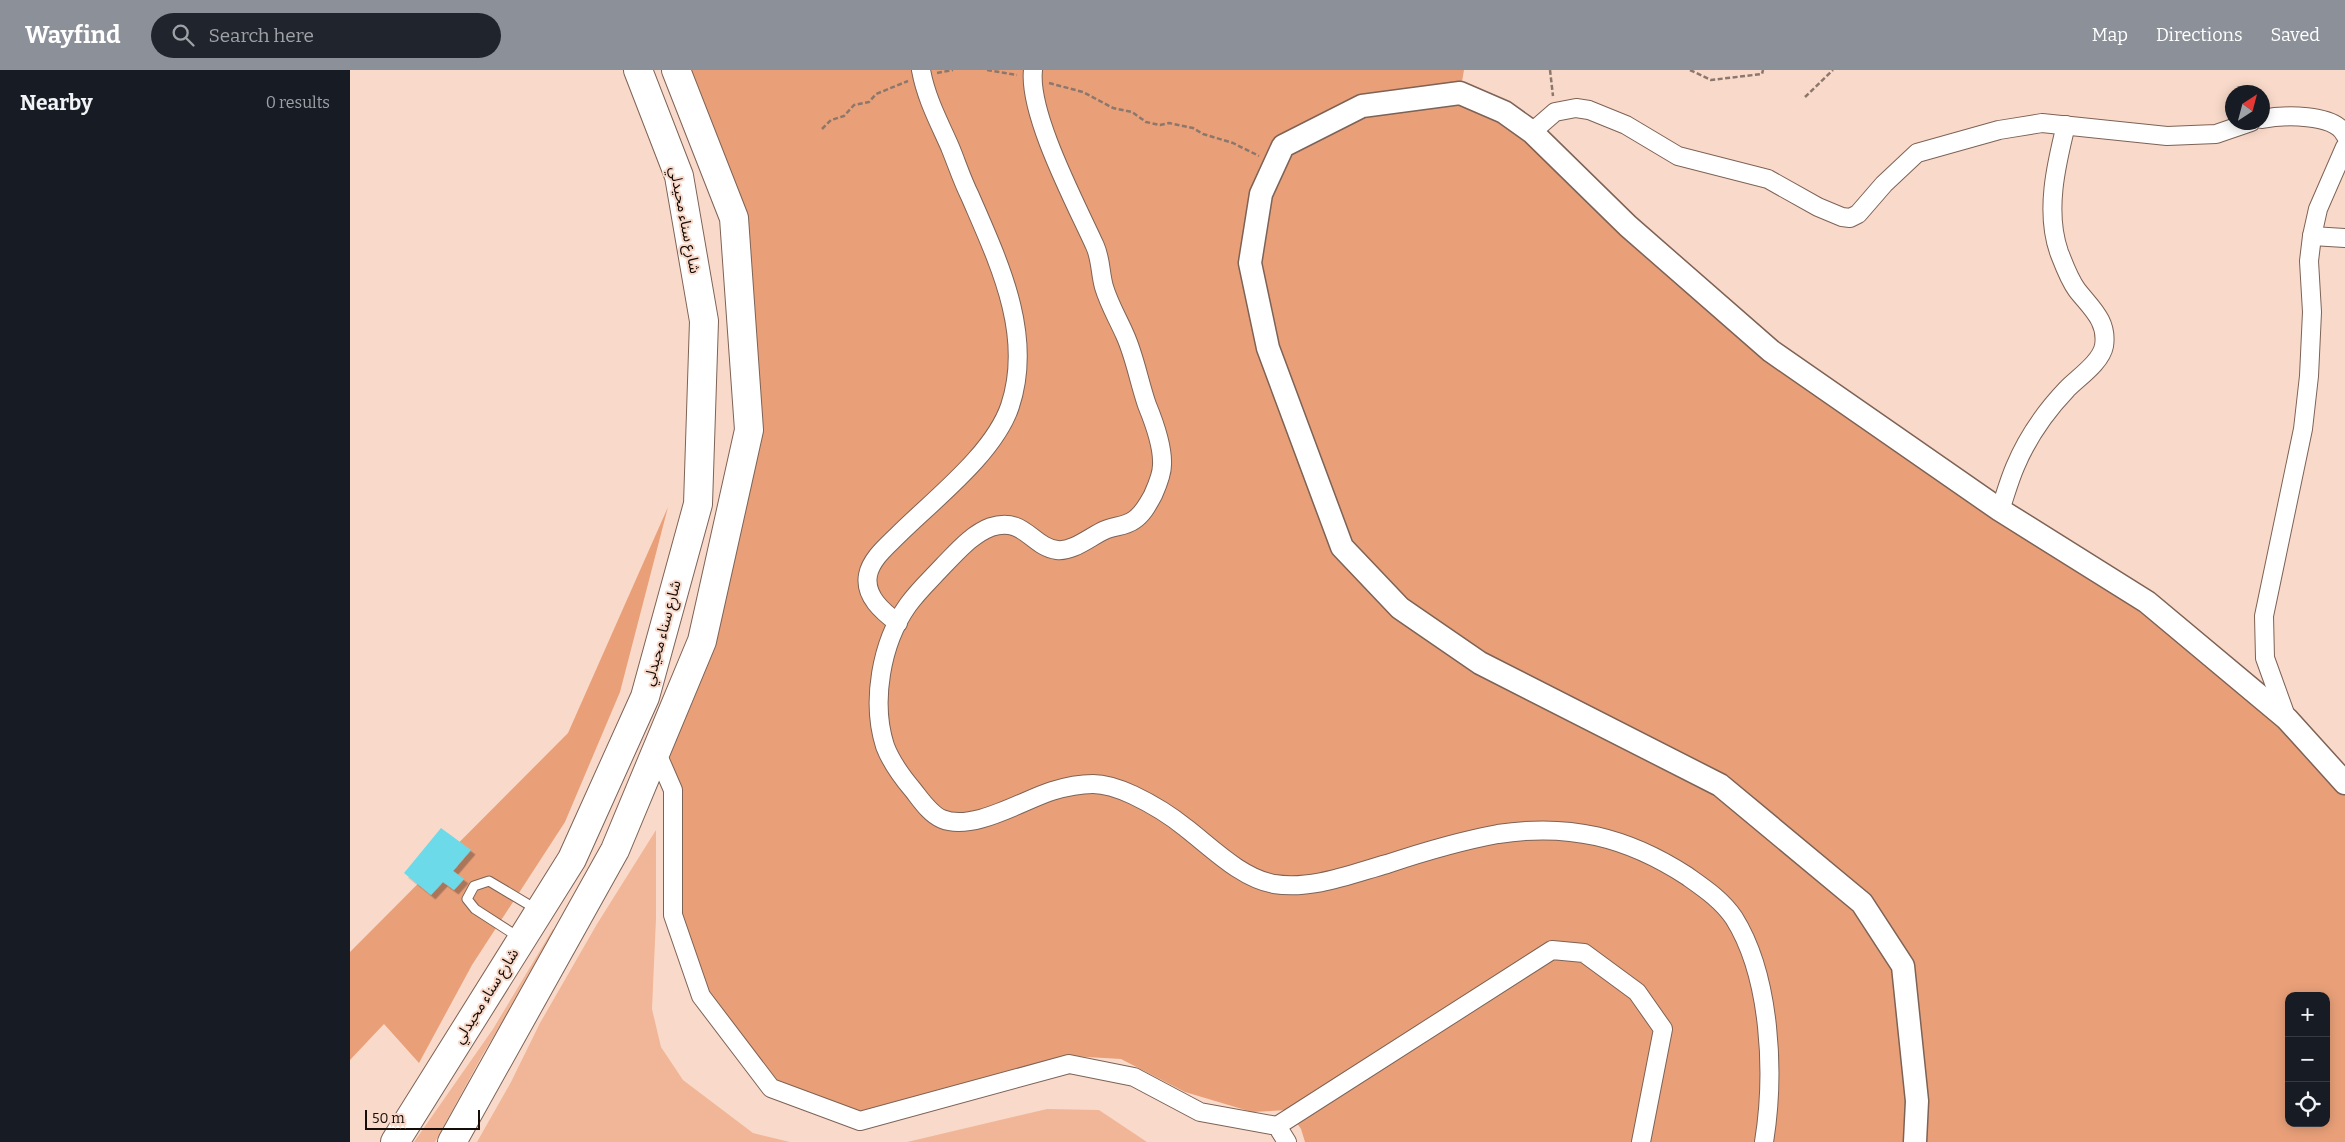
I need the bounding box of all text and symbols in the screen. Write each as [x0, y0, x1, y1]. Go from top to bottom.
search box [151, 13, 501, 58]
text: Wayfind [25, 21, 121, 49]
icon: search [169, 21, 197, 49]
text: Search here [209, 24, 314, 47]
text: Map [2092, 24, 2128, 46]
text: Directions [2156, 24, 2243, 46]
text: Saved [2271, 24, 2320, 46]
north arrow [2225, 85, 2270, 130]
text: Nearby [20, 90, 93, 116]
text: 0 results [266, 93, 330, 112]
street label: شارع سناء محيدلي [663, 165, 704, 276]
street label: شارع سناء محيدلي [639, 578, 688, 689]
street label: شارع سناء محيدلي [450, 945, 525, 1048]
map controls [2285, 992, 2330, 1127]
button: + [2285, 992, 2330, 1037]
button: − [2285, 1037, 2330, 1082]
button: locate [2285, 1082, 2330, 1127]
scale bar [365, 1107, 480, 1130]
text: 50 m [372, 1110, 405, 1127]

